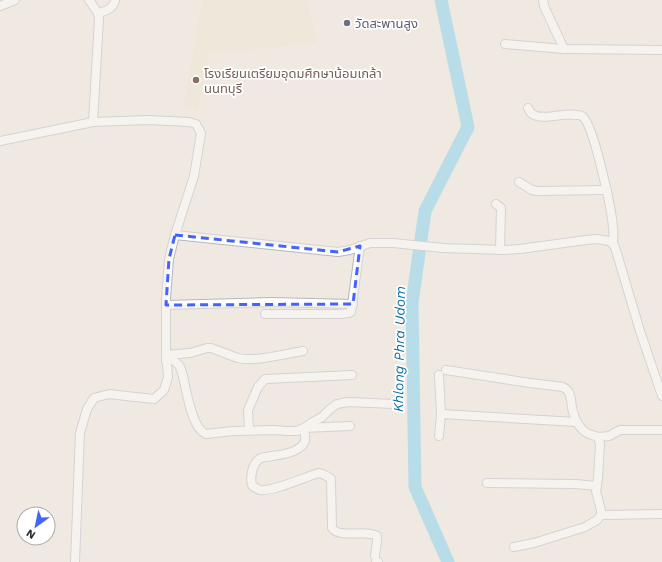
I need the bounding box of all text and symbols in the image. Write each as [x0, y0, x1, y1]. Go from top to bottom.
place label: วัดสะพานสูง [355, 16, 418, 31]
marker: วัดสะพานสูง [342, 18, 352, 28]
place label: โรงเรียนเตรียมอุดมศึกษาน้อมเกล้า นนทบุรี [204, 66, 382, 96]
marker: โรงเรียนเตรียมอุดมศึกษาน้อมเกล้า นนทบุรี [191, 75, 201, 85]
water label: Khlong Phra Udom [390, 286, 408, 412]
north arrow [16, 506, 56, 546]
text: N [24, 526, 38, 542]

